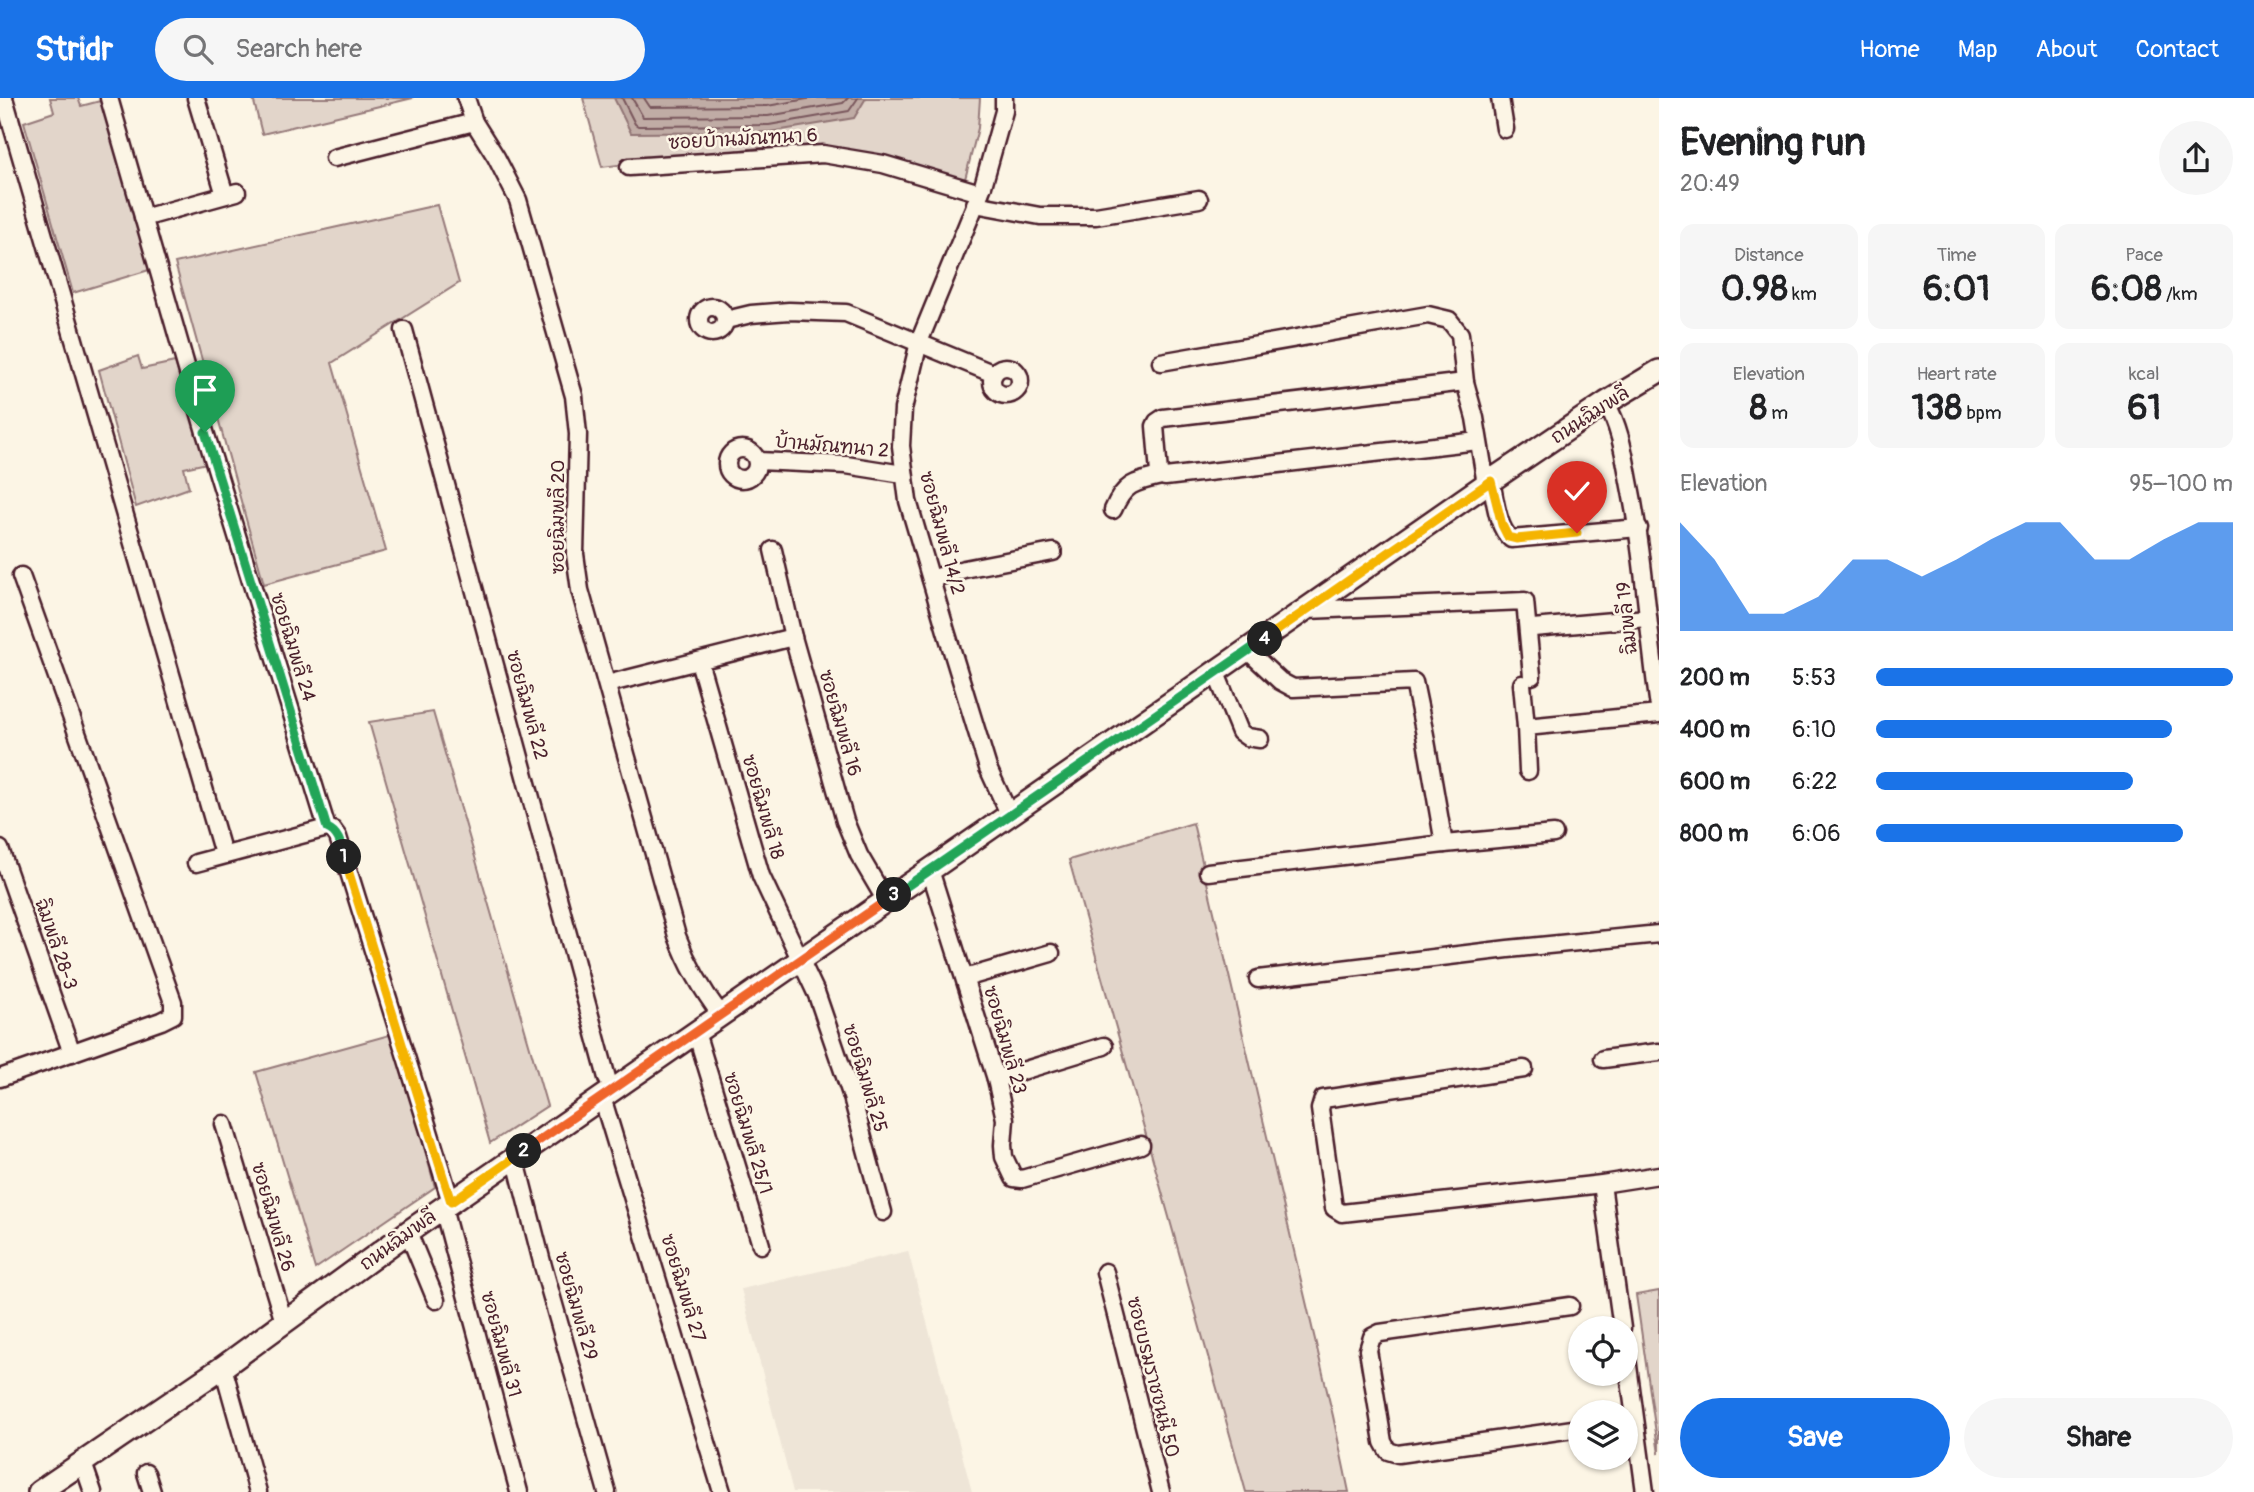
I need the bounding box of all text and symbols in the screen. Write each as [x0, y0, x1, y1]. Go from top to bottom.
search box [155, 18, 645, 81]
text: Stridr [35, 29, 113, 70]
icon: search [179, 30, 217, 68]
text: Search here [235, 33, 362, 65]
text: Home [1859, 35, 1920, 64]
text: Map [1958, 35, 1998, 64]
text: About [2036, 35, 2098, 64]
text: Contact [2136, 35, 2219, 64]
text: Evening run [1680, 119, 1866, 167]
button: share [2159, 121, 2233, 195]
street label: ซอยบ้านมัณฑนา 6 [668, 123, 818, 155]
text: 20:49 [1680, 169, 1740, 198]
text: Distance [1734, 243, 1804, 267]
text: Time [1937, 243, 1976, 267]
text: Pace [2125, 243, 2163, 267]
text: 0.98 [1721, 267, 1788, 311]
text: 6:01 [1923, 267, 1990, 311]
text: 6:08 [2091, 267, 2162, 311]
text: km [1788, 282, 1817, 306]
text: /km [2162, 282, 2198, 306]
pin [175, 360, 235, 432]
text: Elevation [1733, 362, 1805, 386]
text: Heart rate [1916, 362, 1997, 386]
text: kcal [2129, 362, 2160, 386]
icon: arrive [186, 371, 224, 409]
street label: ถนนฉิมพลี [1546, 381, 1634, 449]
text: 8 [1750, 386, 1767, 430]
text: 138 [1911, 386, 1962, 430]
text: 61 [2127, 386, 2161, 430]
text: m [1767, 401, 1788, 425]
text: bpm [1962, 401, 2002, 425]
street label: บ้านมัณฑนา 2 [774, 429, 890, 463]
street label: ซอยฉิมพลี 20 [546, 460, 570, 574]
pin [1547, 461, 1607, 533]
street label: ซอยฉิมพลี 14/2 [914, 469, 970, 597]
text: Elevation [1680, 469, 1768, 498]
text: 95–100 m [2129, 469, 2233, 498]
icon: check [1558, 472, 1596, 510]
street label: ฉิมพลี 19 [1611, 580, 1643, 656]
street label: ซอยฉิมพลี 24 [265, 590, 321, 704]
pin: 4 [1248, 622, 1282, 656]
text: 4 [1259, 626, 1270, 650]
street label: ซอยฉิมพลี 22 [501, 648, 553, 762]
text: 200 m [1680, 663, 1750, 692]
text: 5:53 [1792, 663, 1836, 692]
street label: ซอยฉิมพลี 16 [813, 667, 867, 779]
text: 400 m [1680, 715, 1750, 744]
text: 6:10 [1792, 715, 1836, 744]
street label: ซอยฉิมพลี 18 [737, 752, 789, 862]
text: 600 m [1680, 767, 1750, 796]
text: 6:22 [1792, 767, 1837, 796]
text: 800 m [1680, 819, 1748, 848]
text: 6:06 [1792, 819, 1841, 848]
pin: 1 [326, 840, 362, 874]
text: 1 [340, 844, 347, 868]
pin: 3 [876, 878, 912, 912]
text: 3 [888, 882, 899, 906]
street label: ฉิมพลี 28-3 [29, 895, 83, 993]
street label: ซอยฉิมพลี 23 [978, 983, 1032, 1097]
street label: ซอยฉิมพลี 25 [837, 1021, 893, 1135]
street label: ซอยฉิมพลี 25/1 [718, 1069, 778, 1197]
pin: 2 [506, 1134, 542, 1168]
text: 2 [518, 1138, 529, 1162]
street label: ซอยฉิมพลี 26 [246, 1160, 300, 1274]
street label: ถนนฉิมพลี [355, 1204, 441, 1276]
street label: ซอยฉิมพลี 27 [655, 1231, 711, 1345]
street label: ซอยฉิมพลี 29 [549, 1249, 603, 1363]
street label: ซอยฉิมพลี 31 [475, 1288, 527, 1400]
street label: ซอยบรมราชชนนี 50 [1121, 1294, 1185, 1460]
map controls [1568, 1316, 1638, 1470]
button: locate [1568, 1316, 1638, 1386]
button: Save [1680, 1398, 1950, 1478]
button: Share [1964, 1398, 2233, 1478]
button: layers [1568, 1400, 1638, 1470]

